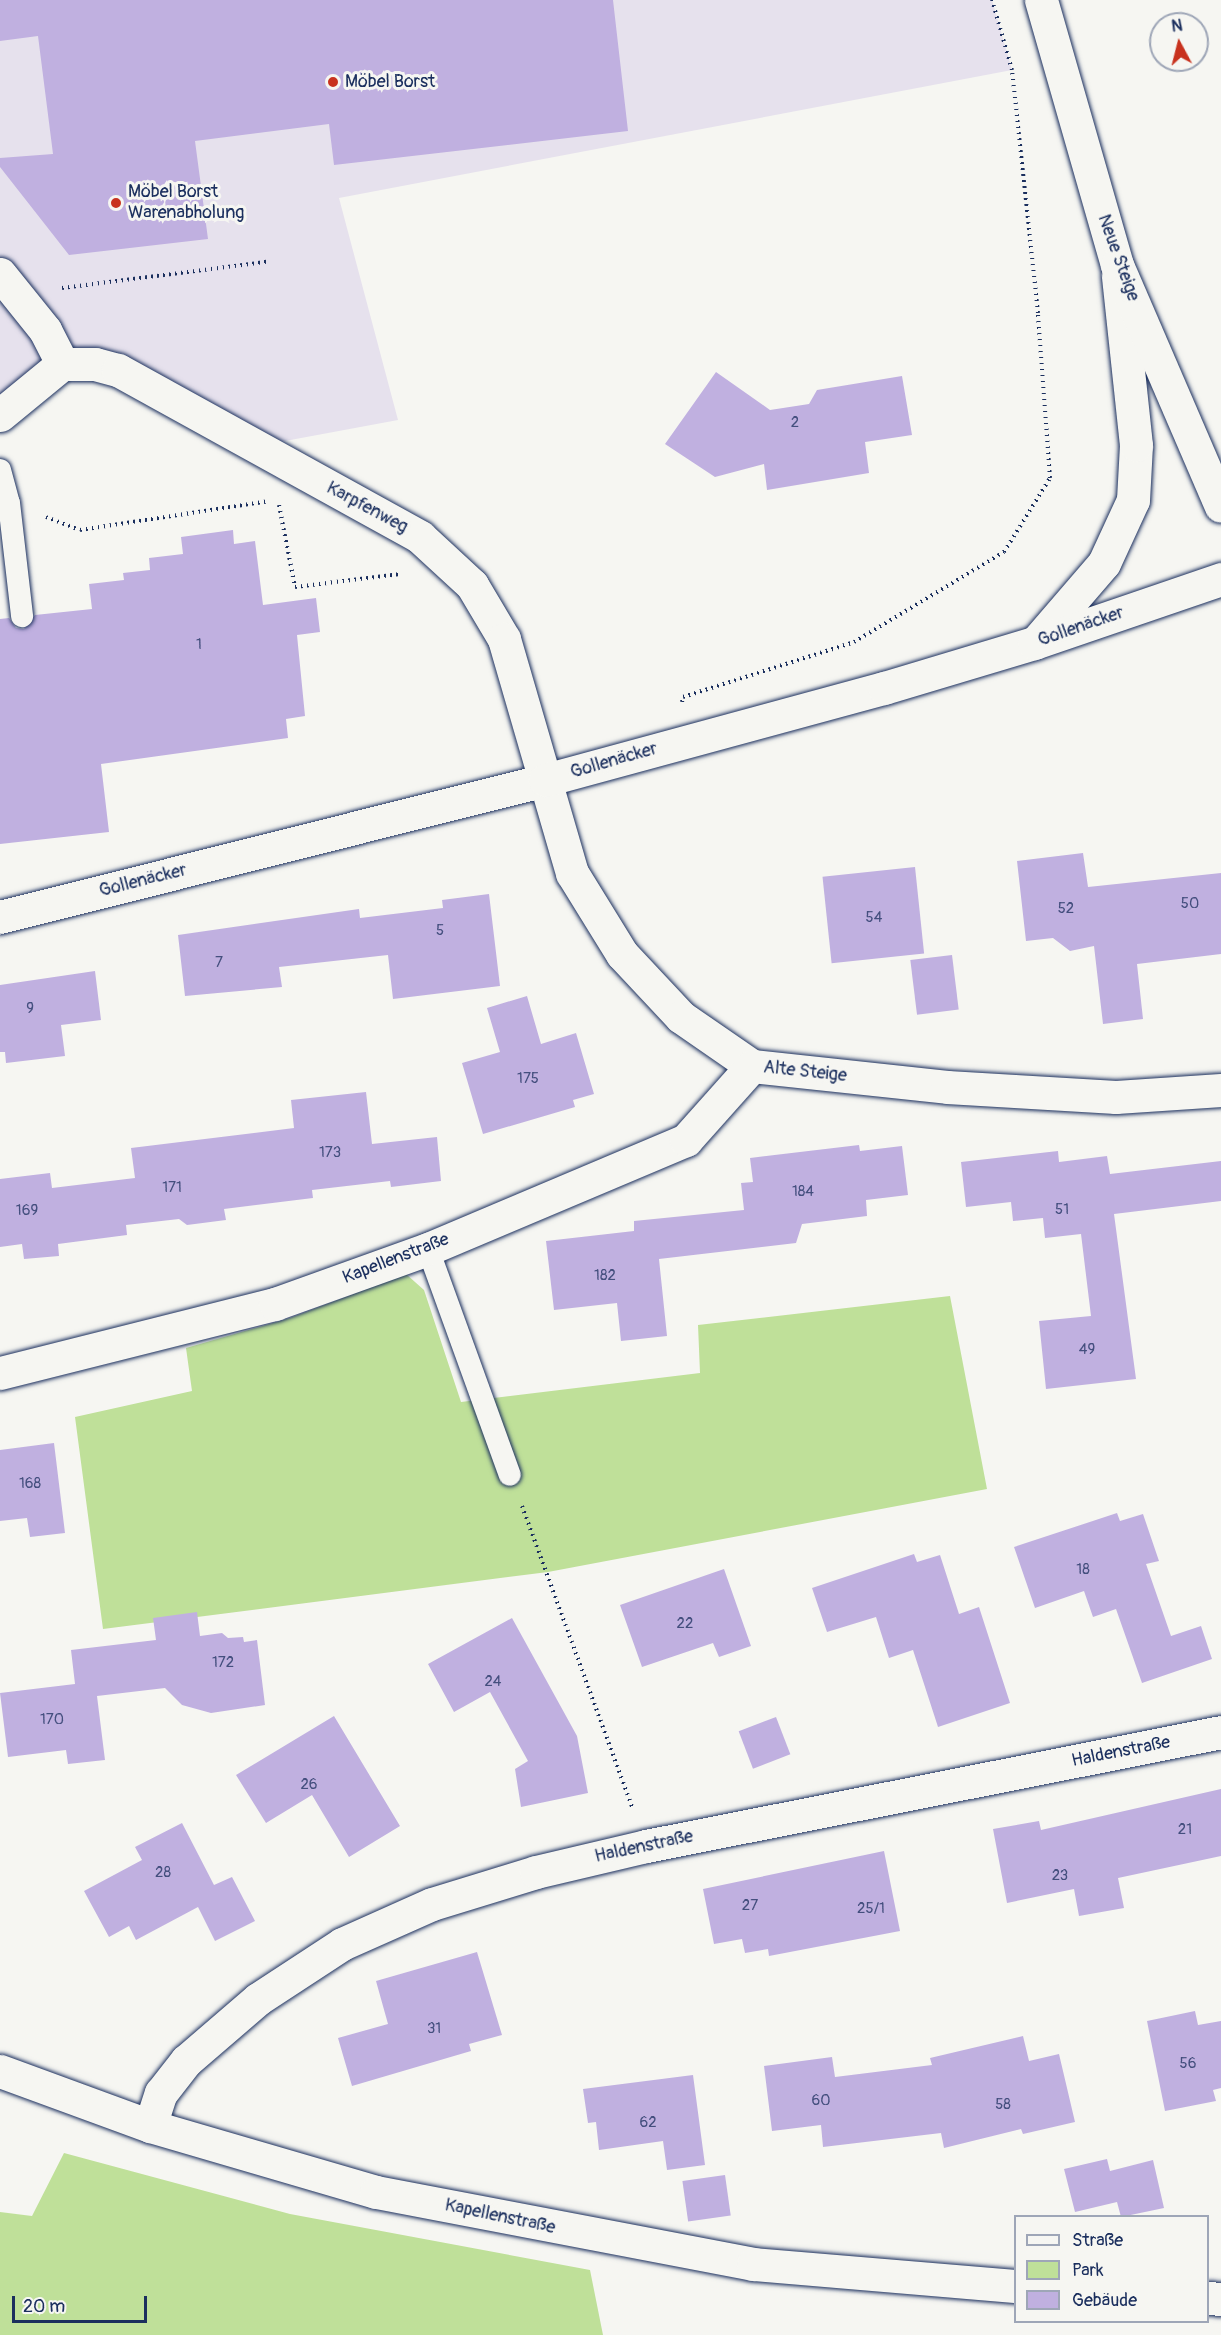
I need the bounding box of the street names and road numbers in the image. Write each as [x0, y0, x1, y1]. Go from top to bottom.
street label: Neue Steige [1092, 212, 1144, 304]
street label: Karpfenweg [323, 478, 411, 538]
street label: Gollenäcker [1035, 602, 1127, 652]
street label: Gollenäcker [568, 738, 660, 784]
street label: Gollenäcker [97, 860, 189, 902]
street label: Alte Steige [762, 1057, 848, 1087]
street label: Kapellenstraße [340, 1229, 452, 1289]
street label: Haldenstraße [1070, 1732, 1172, 1772]
street label: Haldenstraße [593, 1826, 695, 1868]
street label: Kapellenstraße [443, 2195, 557, 2239]

